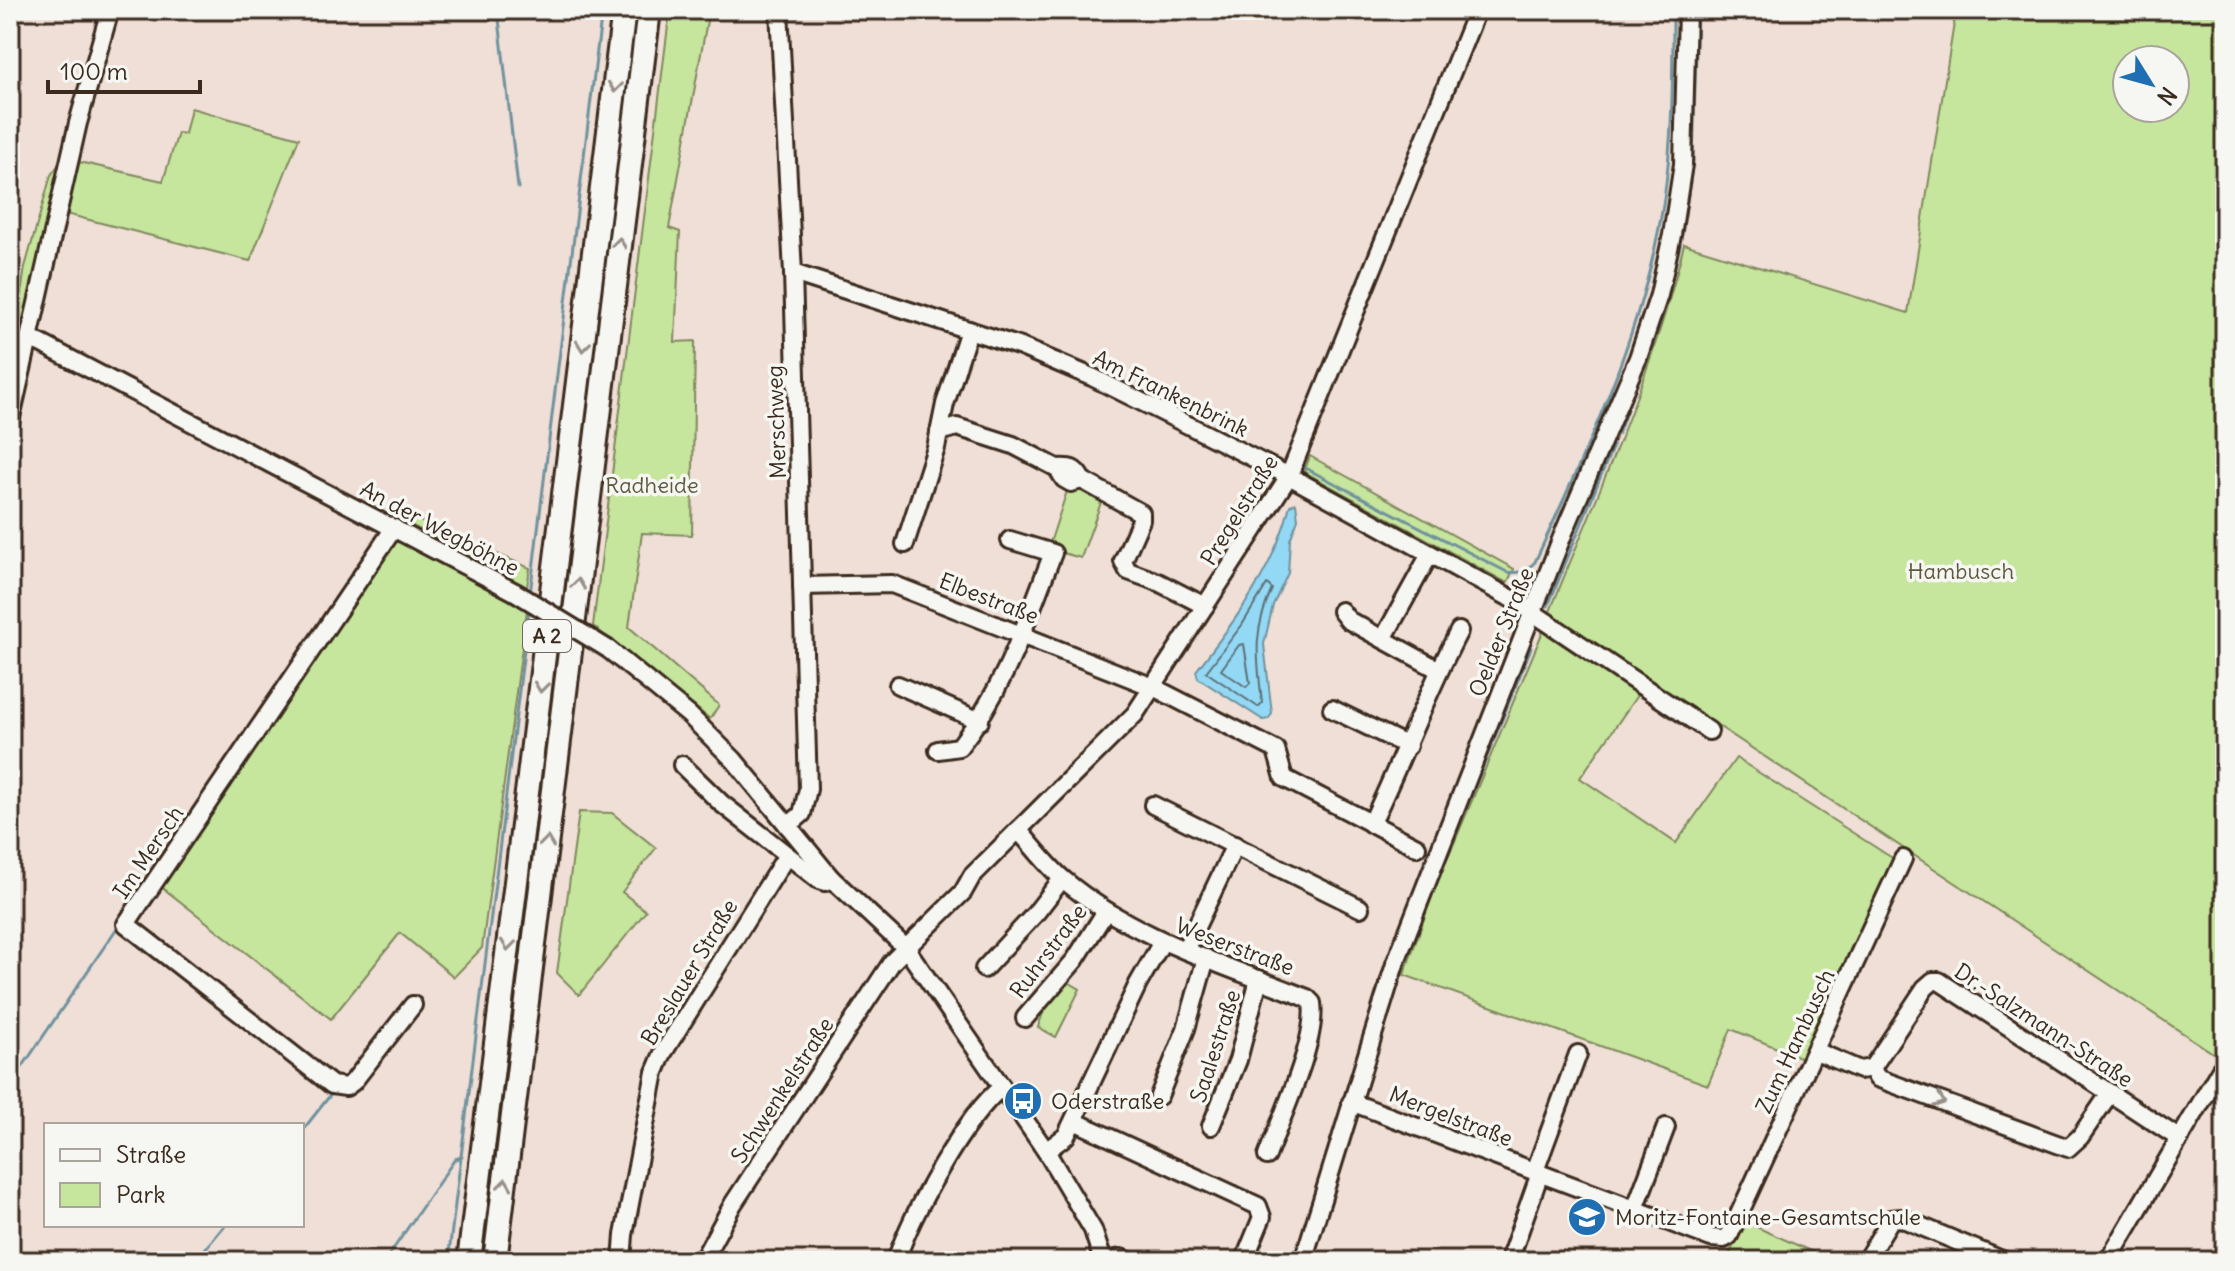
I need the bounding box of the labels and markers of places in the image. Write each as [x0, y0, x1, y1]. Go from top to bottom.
bus stop icon: Oderstraße [1002, 1080, 1044, 1122]
place label: Oderstraße [1051, 1087, 1164, 1115]
school or university icon: Moritz-Fontaine-Gesamtschule [1566, 1196, 1608, 1238]
place label: Moritz-Fontaine-Gesamtschule [1615, 1203, 1921, 1231]

